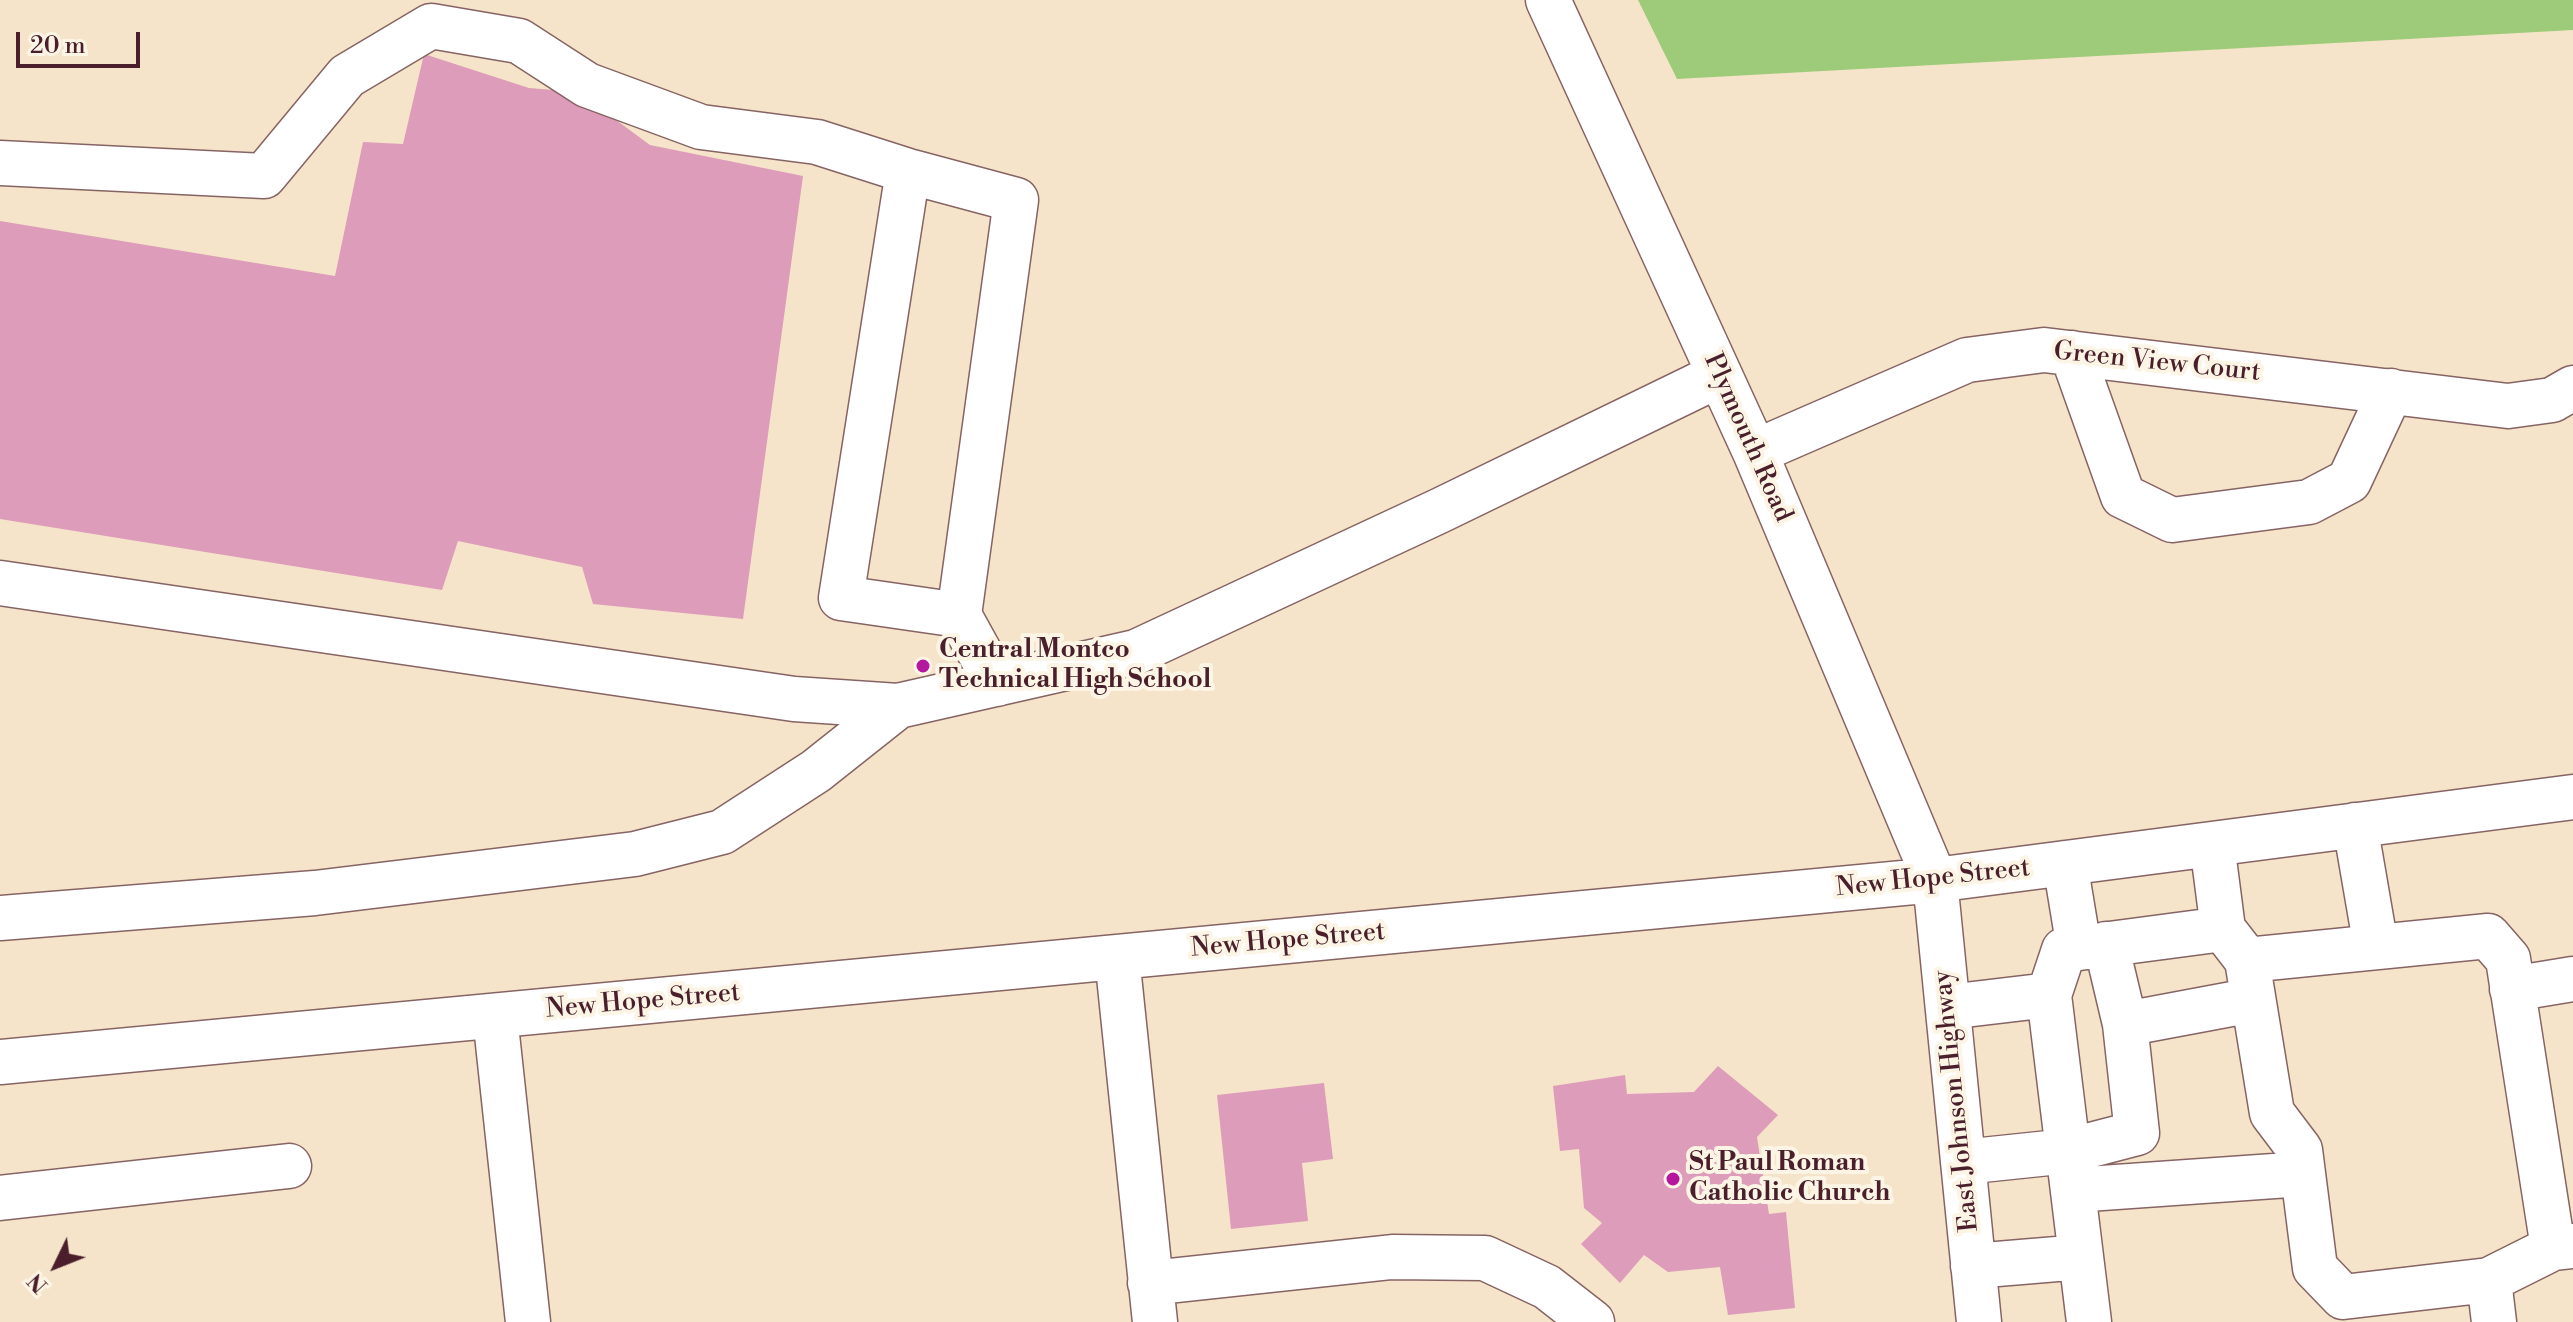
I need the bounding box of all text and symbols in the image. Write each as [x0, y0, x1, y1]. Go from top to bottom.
scale bar [20, 16, 144, 66]
text: 20 m [30, 31, 86, 61]
street label: Green View Court [2052, 337, 2262, 389]
street label: Plymouth Road [1696, 349, 1798, 527]
place label: Central Montco Technical High School [939, 635, 1211, 696]
marker: Central Montco Technical High School [914, 657, 932, 675]
street label: New Hope Street [1834, 853, 2032, 905]
street label: New Hope Street [1190, 917, 1386, 965]
street label: East Johnson Highway [1928, 969, 1986, 1233]
street label: New Hope Street [545, 978, 741, 1026]
place label: St Paul Roman Catholic Church [1689, 1148, 1890, 1210]
marker: St Paul Roman Catholic Church [1664, 1170, 1682, 1188]
north arrow [16, 1226, 96, 1306]
text: N [22, 1267, 54, 1298]

